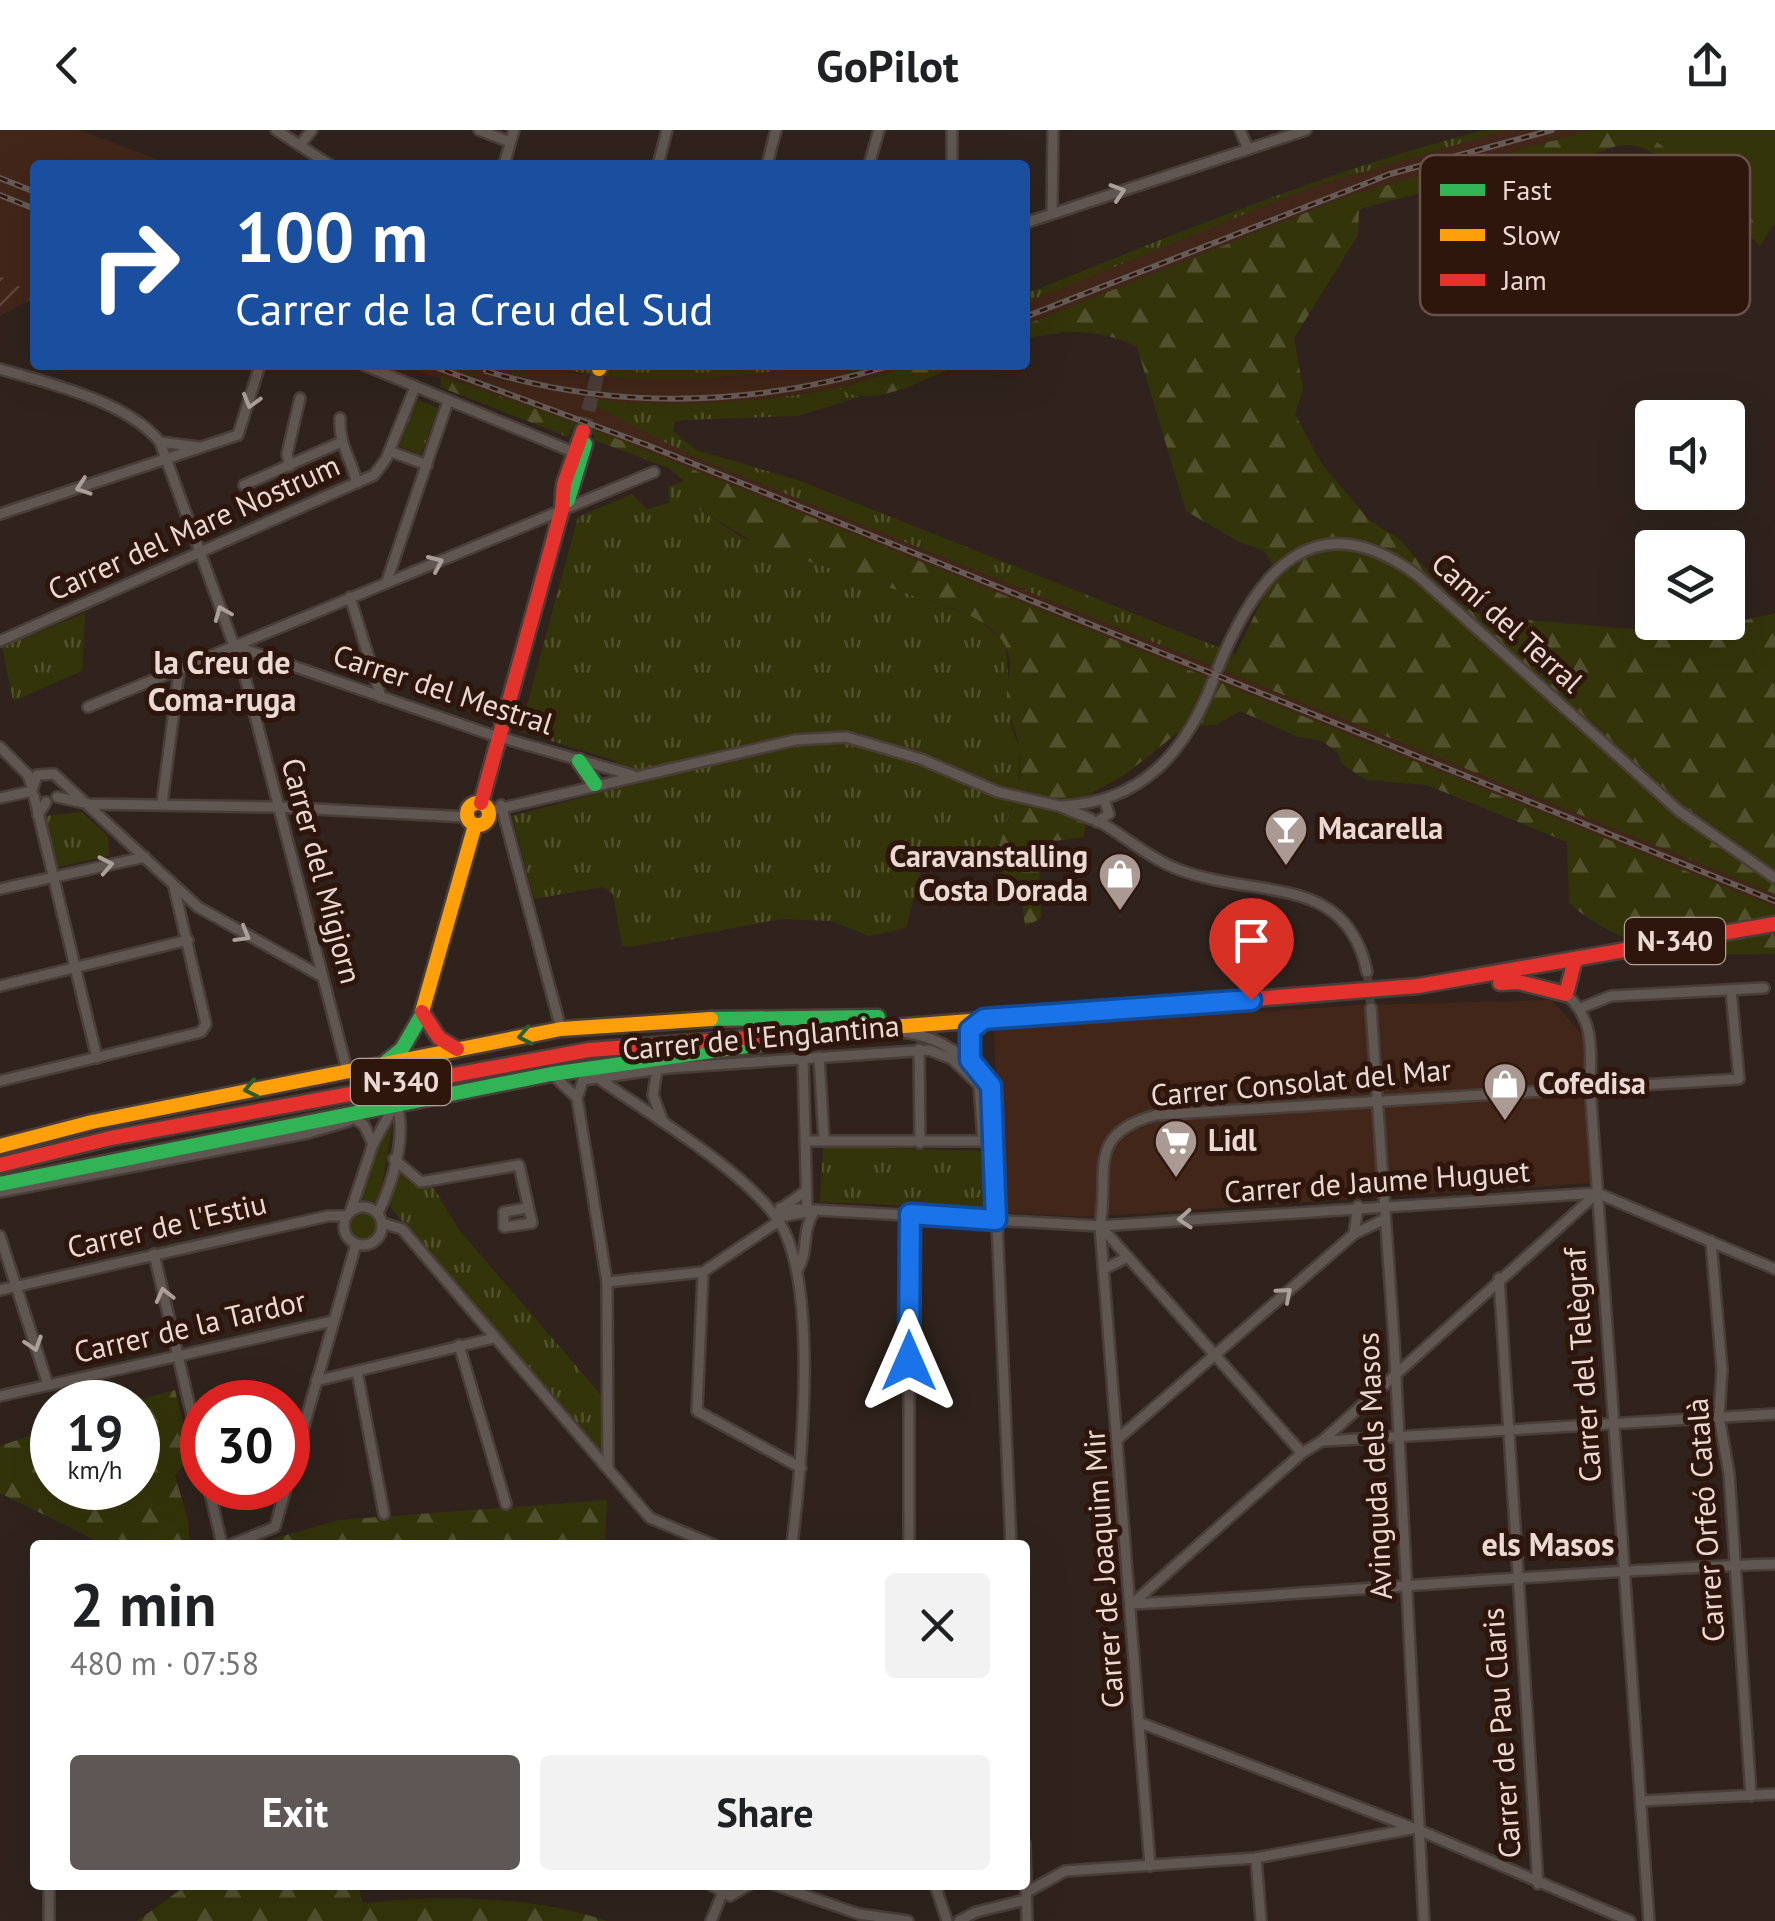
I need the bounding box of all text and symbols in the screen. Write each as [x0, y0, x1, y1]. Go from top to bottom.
text: GoPilot [816, 36, 959, 94]
icon: back [40, 38, 95, 93]
icon: share [1680, 38, 1735, 93]
legend [1420, 155, 1750, 315]
text: Fast [1502, 171, 1552, 208]
one-way arrow [1108, 184, 1125, 204]
text: 100 m [235, 191, 428, 281]
icon: right [70, 200, 200, 330]
text: Slow [1502, 216, 1561, 253]
text: Jam [1501, 261, 1547, 298]
text: Carrer de la Creu del Sud [235, 279, 714, 337]
one-way arrow [242, 392, 263, 409]
map controls [1635, 400, 1745, 640]
button: sound [1635, 400, 1745, 510]
street label: Carrer del Mare Nostrum [41, 445, 345, 609]
one-way arrow [76, 476, 93, 496]
button: layers [1635, 530, 1745, 640]
street label: Camí del Terral [1424, 543, 1592, 701]
one-way arrow [426, 555, 444, 575]
one-way arrow [213, 605, 233, 622]
street label: Carrer del Mestral [328, 635, 559, 743]
district label: la Creu de Coma-ruga [148, 641, 296, 720]
street label: Carrer del Migjorn [274, 753, 371, 988]
bar icon: Macarella [1263, 806, 1309, 867]
place label: Macarella [1318, 808, 1443, 847]
place label: Caravanstalling Costa Dorada [890, 836, 1088, 909]
shop icon: Caravanstalling Costa Dorada [1097, 851, 1143, 912]
one-way arrow [97, 855, 114, 876]
pin [1209, 898, 1294, 1001]
icon: arrive [1224, 913, 1279, 968]
road number: N-340 [1625, 918, 1725, 964]
one-way arrow [232, 923, 250, 942]
street label: Carrer de l'Englantina [621, 1005, 901, 1068]
one-way arrow [517, 1025, 533, 1046]
street label: Carrer Consolat del Mar [1149, 1049, 1453, 1114]
road number: N-340 [351, 1059, 451, 1105]
shop icon: Cofedisa [1482, 1061, 1528, 1122]
place label: Cofedisa [1538, 1063, 1646, 1102]
one-way arrow [243, 1077, 260, 1098]
supermarket icon: Lidl [1153, 1118, 1199, 1179]
place label: Lidl [1208, 1120, 1257, 1159]
street label: Carrer de Jaume Huguet [1223, 1150, 1531, 1211]
street label: Carrer de l'Estiu [63, 1183, 270, 1266]
one-way arrow [1177, 1208, 1193, 1230]
street label: Carrer del Telègraf [1554, 1245, 1609, 1484]
street label: Carrer de la Tardor [70, 1280, 309, 1371]
one-way arrow [155, 1287, 176, 1304]
one-way arrow [1274, 1287, 1292, 1305]
position arrow [857, 1309, 961, 1413]
street label: Avinguda dels Masos [1347, 1332, 1400, 1601]
one-way arrow [23, 1334, 43, 1351]
speed limit sign: 30 [180, 1380, 310, 1510]
street label: Carrer Orfeó Català [1677, 1397, 1732, 1643]
text: 19 [67, 1400, 123, 1465]
street label: Carrer de Joaquim Mir [1073, 1429, 1132, 1710]
text: km/h [68, 1454, 122, 1486]
district label: els Masos [1482, 1523, 1614, 1565]
text: 2 min [70, 1565, 216, 1643]
button: close [885, 1573, 990, 1678]
street label: Carrer de Pau Claris [1472, 1606, 1529, 1860]
text: 480 m · 07:58 [70, 1642, 259, 1684]
button: Exit [70, 1755, 520, 1870]
button: Share [540, 1755, 990, 1870]

